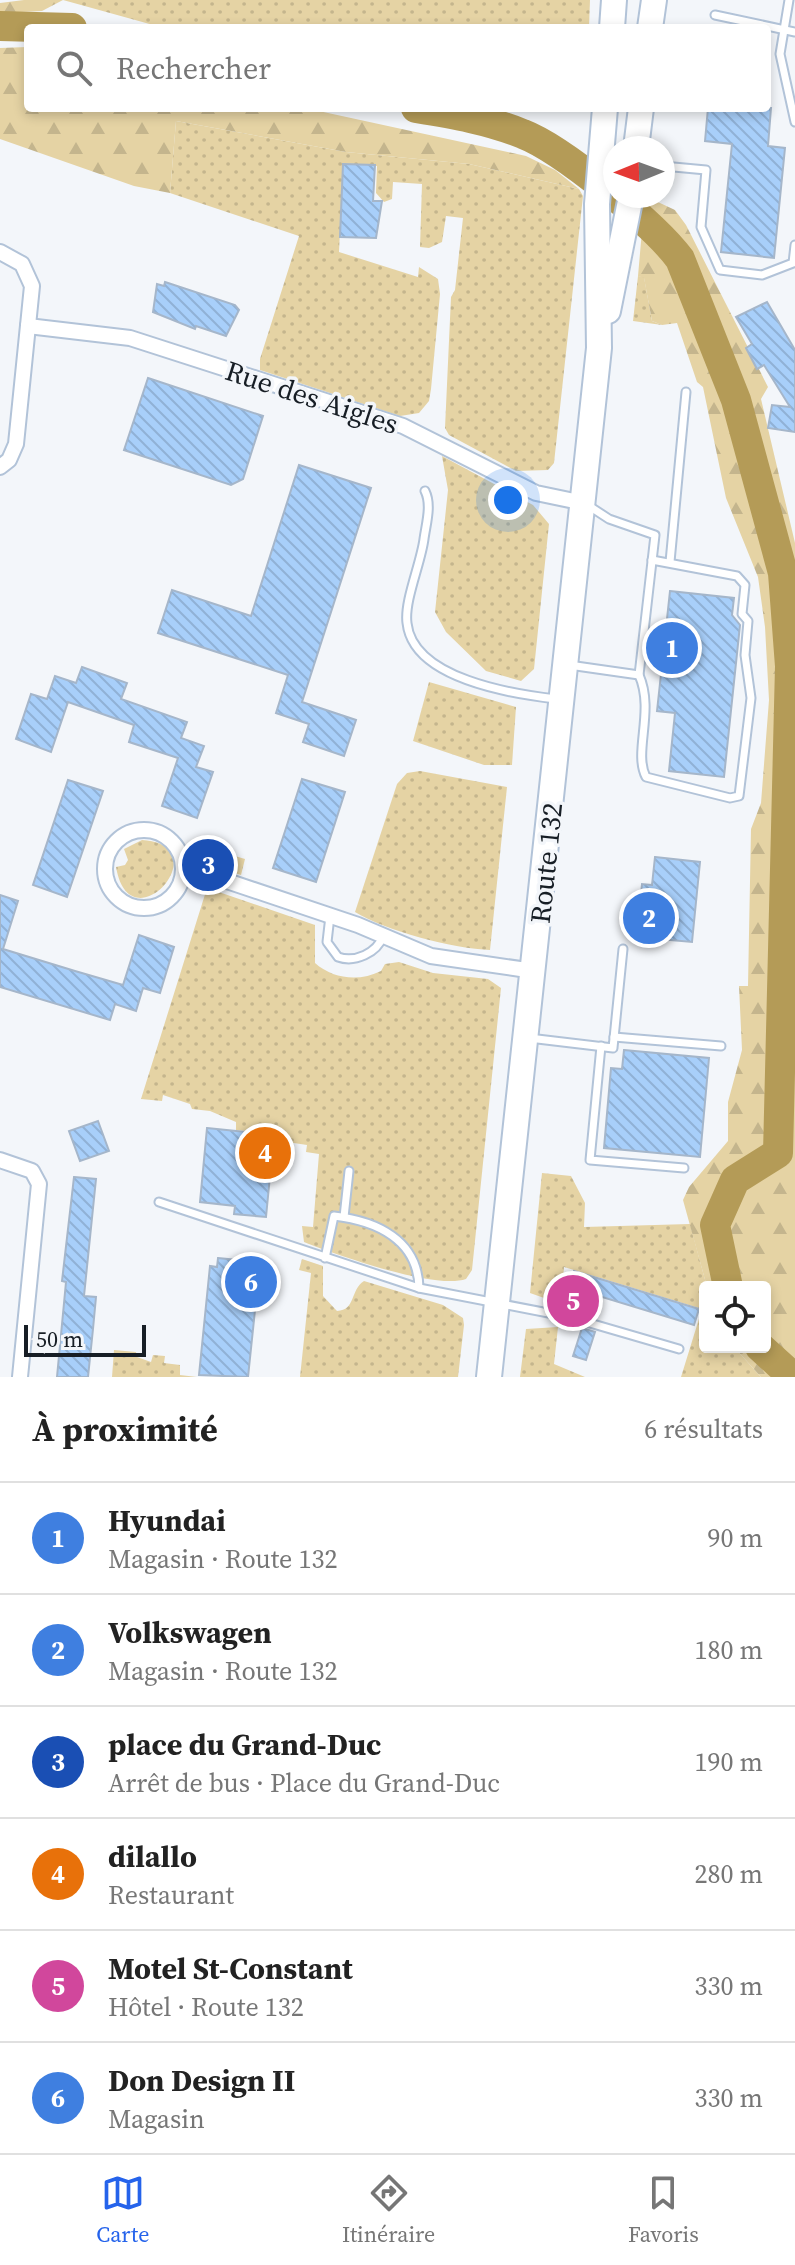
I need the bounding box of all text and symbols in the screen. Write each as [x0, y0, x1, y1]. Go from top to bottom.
search box [24, 24, 771, 112]
icon: search [52, 46, 96, 90]
text: Rechercher [116, 48, 271, 89]
north arrow [603, 136, 675, 208]
street label: Rue des Aigles [221, 351, 403, 443]
your location [488, 480, 528, 520]
pin: 1 [646, 618, 698, 678]
street label: Route 132 [521, 801, 571, 925]
pin: 3 [182, 835, 234, 895]
pin: 2 [623, 888, 675, 948]
pin: 4 [239, 1123, 291, 1183]
pin: 6 [225, 1252, 277, 1312]
pin: 5 [547, 1271, 599, 1331]
map controls [699, 1281, 771, 1353]
button: locate [699, 1281, 771, 1353]
scale bar [24, 1321, 146, 1357]
text: 50 m [36, 1324, 83, 1354]
text: À proximité [32, 1406, 218, 1452]
text: 6 résultats [644, 1411, 763, 1447]
text: Hyundai [108, 1500, 226, 1541]
text: 1 [51, 1520, 65, 1556]
text: 90 m [708, 1520, 763, 1556]
text: Magasin · Route 132 [108, 1541, 337, 1577]
text: Volkswagen [108, 1612, 272, 1653]
text: 2 [51, 1632, 65, 1668]
text: 180 m [695, 1632, 763, 1668]
text: Magasin · Route 132 [108, 1653, 337, 1689]
text: place du Grand-Duc [108, 1724, 381, 1765]
text: 3 [51, 1744, 65, 1780]
text: 190 m [695, 1744, 763, 1780]
text: Arrêt de bus · Place du Grand-Duc [108, 1765, 500, 1801]
text: dilallo [108, 1836, 197, 1877]
text: 4 [51, 1856, 65, 1892]
text: 280 m [695, 1856, 763, 1892]
text: Restaurant [108, 1877, 234, 1913]
text: Motel St-Constant [108, 1948, 353, 1989]
text: 5 [51, 1968, 65, 2004]
text: 330 m [695, 1968, 763, 2004]
text: Hôtel · Route 132 [108, 1989, 304, 2025]
text: Don Design II [108, 2060, 295, 2101]
text: 6 [51, 2080, 65, 2116]
text: 330 m [695, 2080, 763, 2116]
text: Magasin [108, 2101, 205, 2137]
tab: Carte [96, 2171, 149, 2249]
tab: Itinéraire [342, 2171, 435, 2249]
tab: Favoris [628, 2171, 699, 2249]

